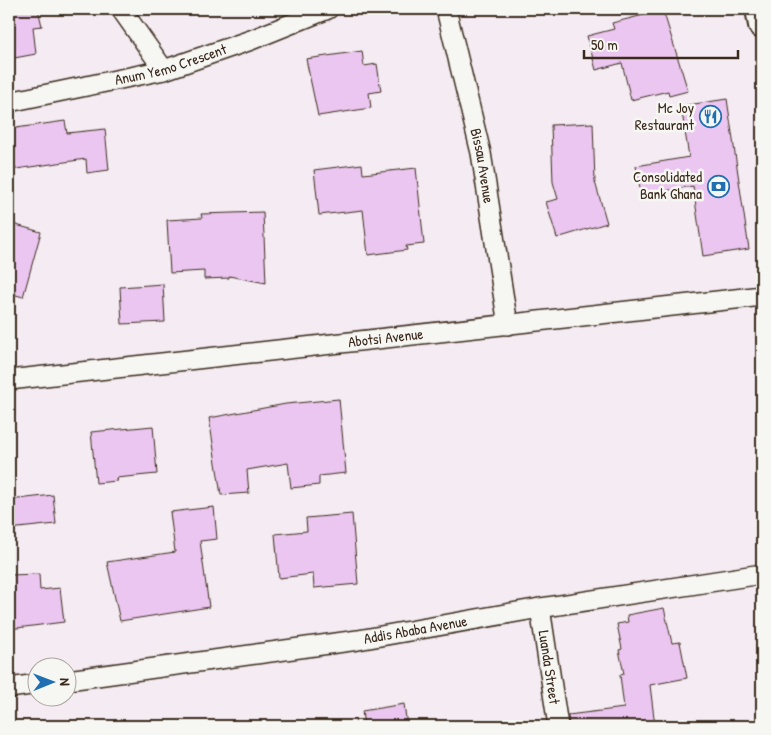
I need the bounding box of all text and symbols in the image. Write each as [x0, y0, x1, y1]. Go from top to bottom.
scale bar [584, 28, 737, 60]
text: 50 m [591, 34, 618, 55]
street label: Anum Yemo Crescent [113, 38, 230, 90]
place label: Mc Joy Restaurant [635, 97, 695, 135]
restaurant icon: Mc Joy Restaurant [698, 105, 722, 129]
street label: Bissau Avenue [465, 126, 500, 205]
place label: Consolidated Bank Ghana [633, 166, 702, 204]
bank icon: Consolidated Bank Ghana [706, 174, 730, 198]
street label: Abotsi Avenue [347, 323, 424, 352]
street label: Addis Ababa Avenue [362, 610, 469, 649]
street label: Luanda Street [534, 629, 566, 706]
north arrow [28, 658, 78, 708]
text: N [56, 678, 75, 686]

